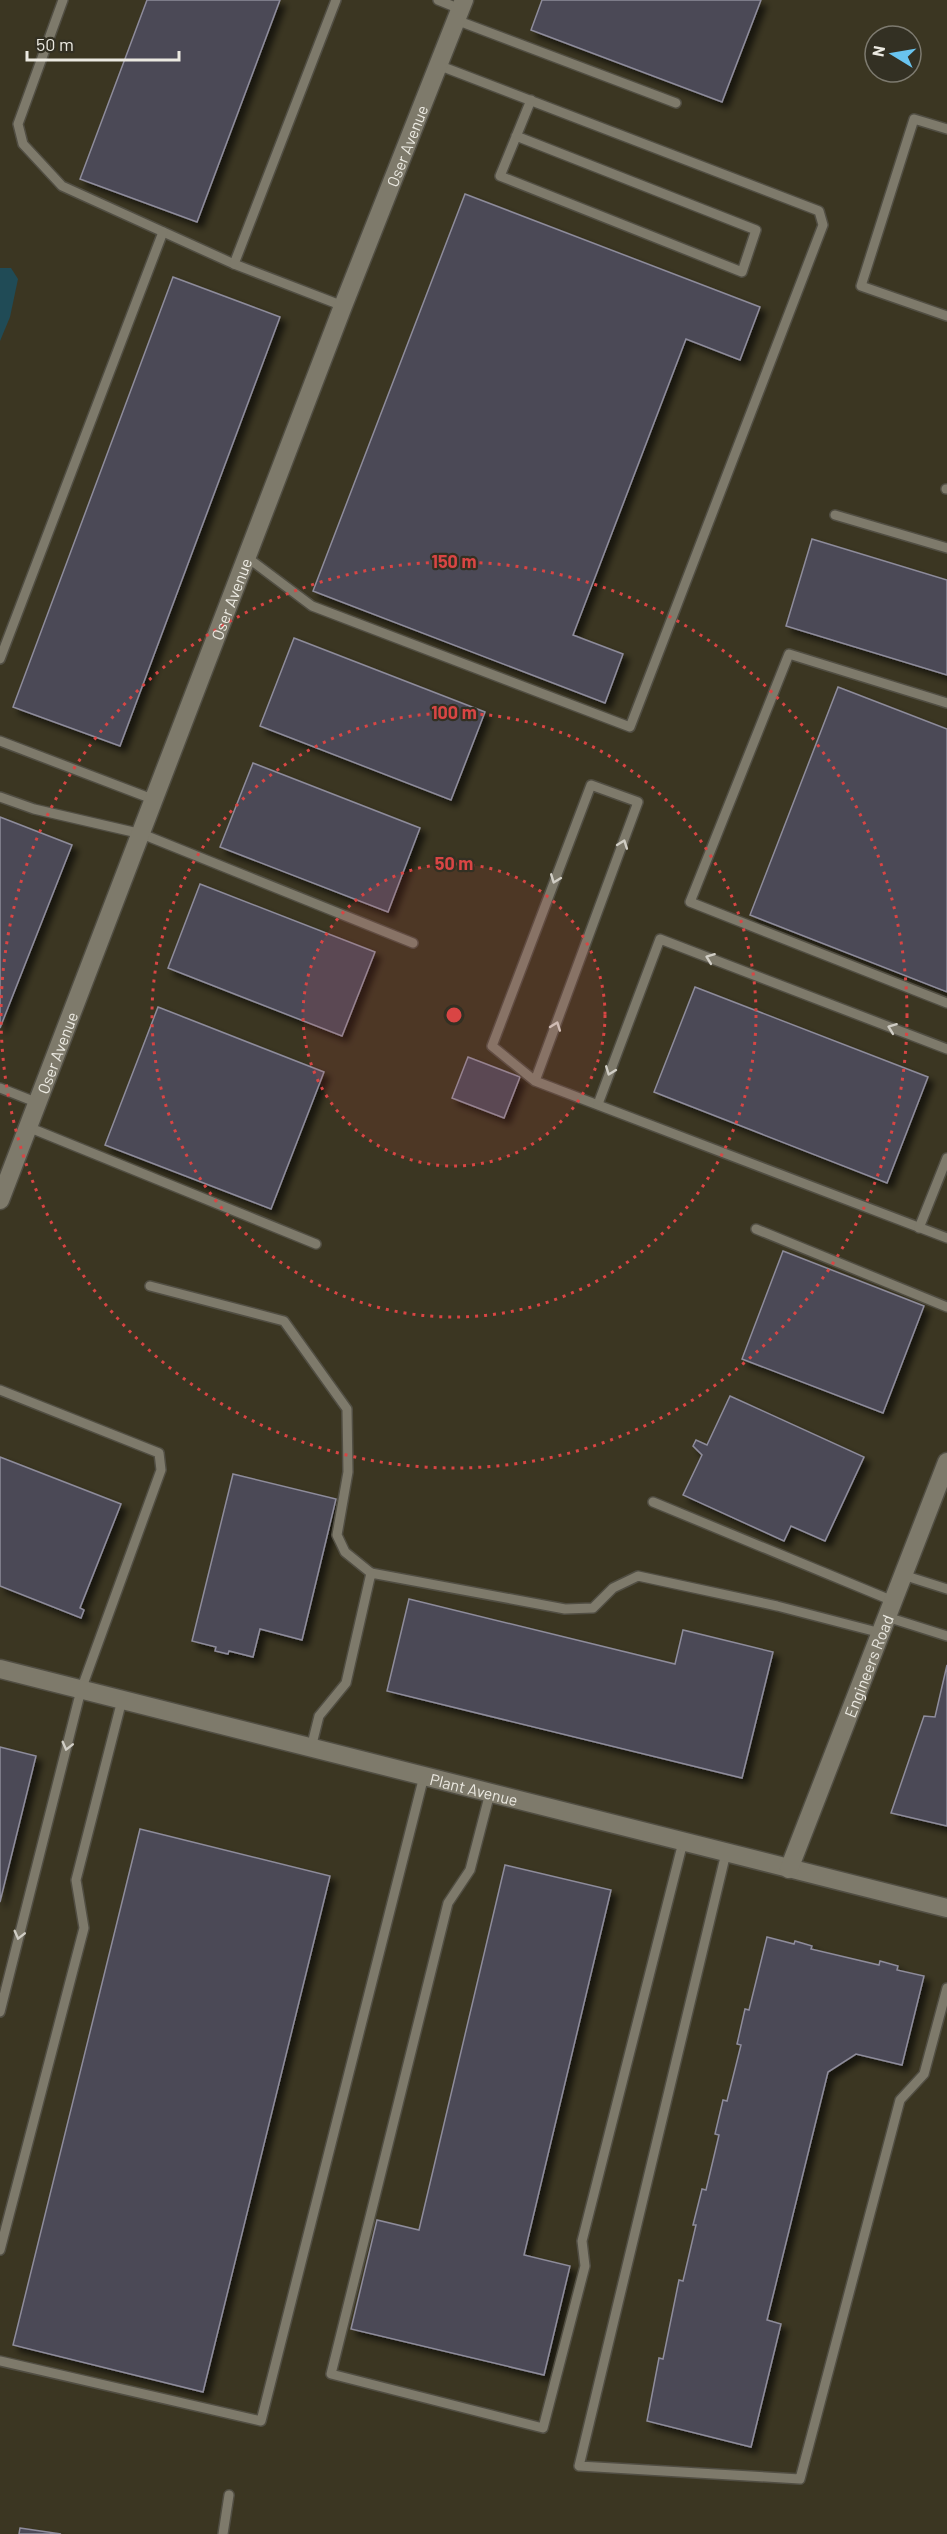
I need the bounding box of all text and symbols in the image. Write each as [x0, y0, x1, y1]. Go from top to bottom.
scale bar [27, 24, 178, 62]
north arrow [863, 24, 923, 84]
text: 50 m [36, 33, 74, 55]
text: N [867, 44, 888, 58]
street label: Oser Avenue [382, 102, 431, 189]
text: 150 m [432, 550, 476, 572]
street label: Oser Avenue [206, 555, 255, 642]
text: 100 m [431, 701, 477, 723]
one-way arrow [616, 839, 628, 850]
text: 50 m [435, 852, 473, 874]
one-way arrow [550, 874, 563, 884]
one-way arrow [705, 953, 716, 966]
centre of rings [444, 1005, 464, 1025]
street label: Oser Avenue [32, 1009, 81, 1096]
one-way arrow [548, 1022, 561, 1032]
one-way arrow [888, 1023, 899, 1035]
one-way arrow [605, 1065, 618, 1076]
street label: Engineers Road [839, 1612, 896, 1720]
one-way arrow [62, 1741, 74, 1751]
street label: Plant Avenue [428, 1768, 520, 1809]
one-way arrow [14, 1930, 26, 1940]

